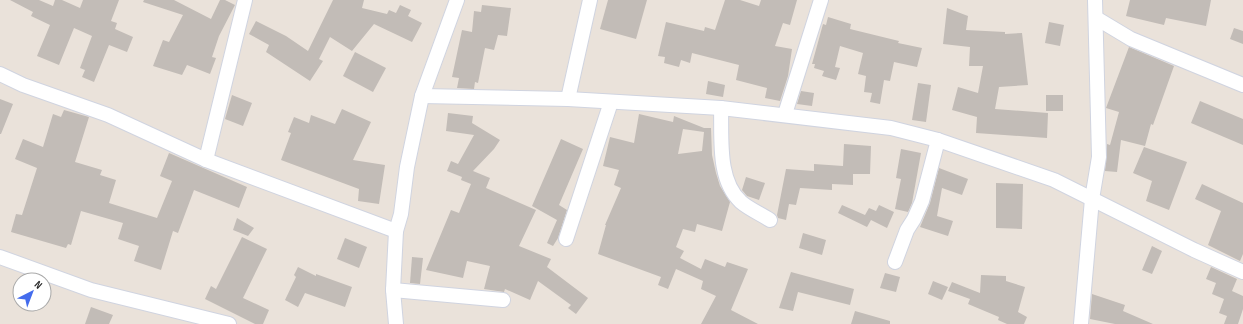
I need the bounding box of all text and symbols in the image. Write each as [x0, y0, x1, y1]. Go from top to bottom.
north arrow [12, 272, 52, 312]
text: N [32, 278, 45, 292]

